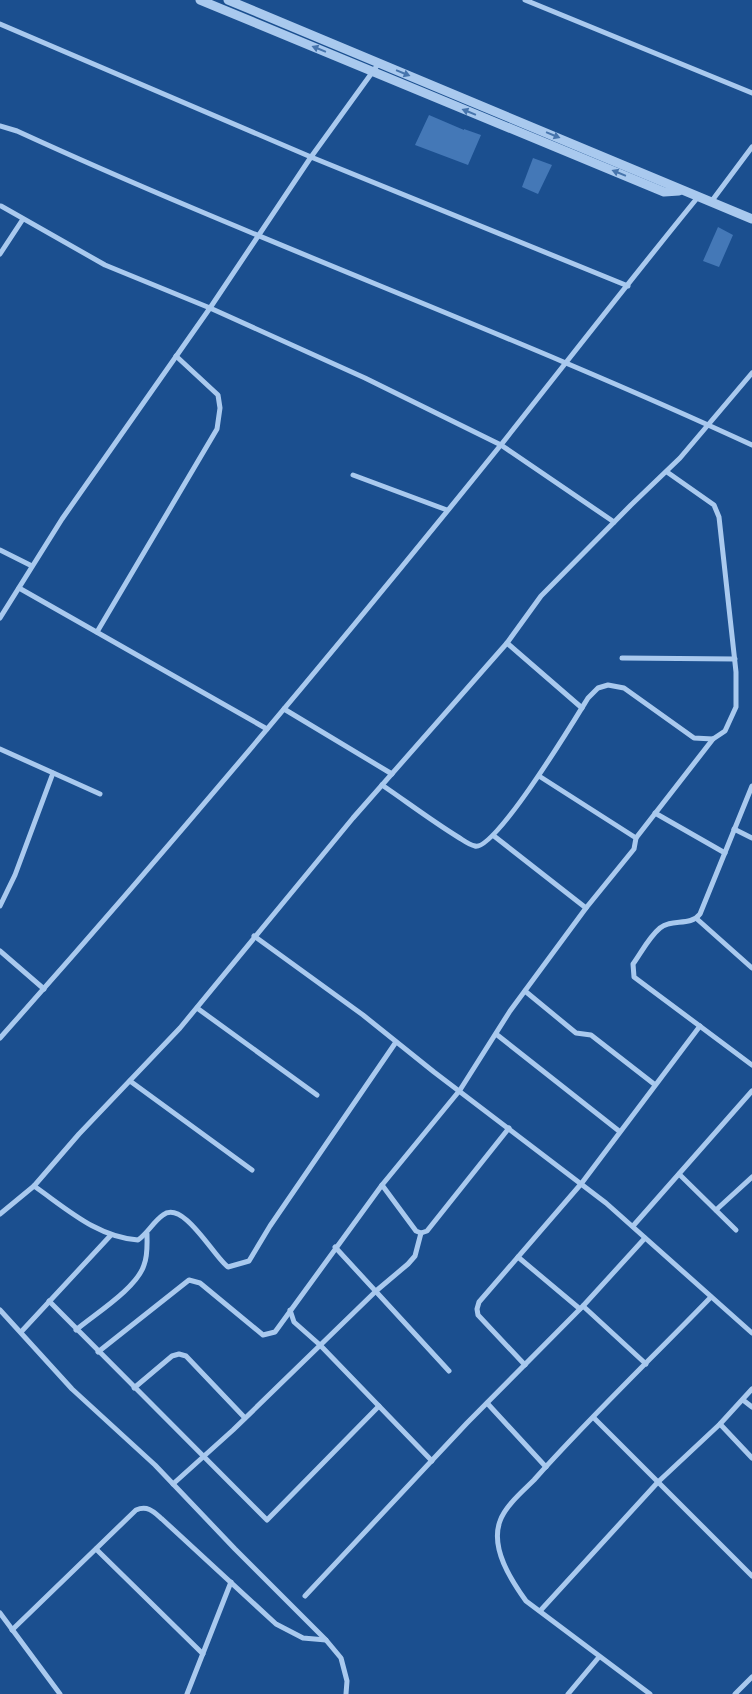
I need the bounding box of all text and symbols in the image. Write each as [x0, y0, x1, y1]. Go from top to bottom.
one-way arrow [312, 44, 326, 52]
one-way arrow [395, 70, 410, 77]
one-way arrow [462, 107, 476, 115]
one-way arrow [546, 131, 561, 139]
one-way arrow [612, 169, 626, 177]

